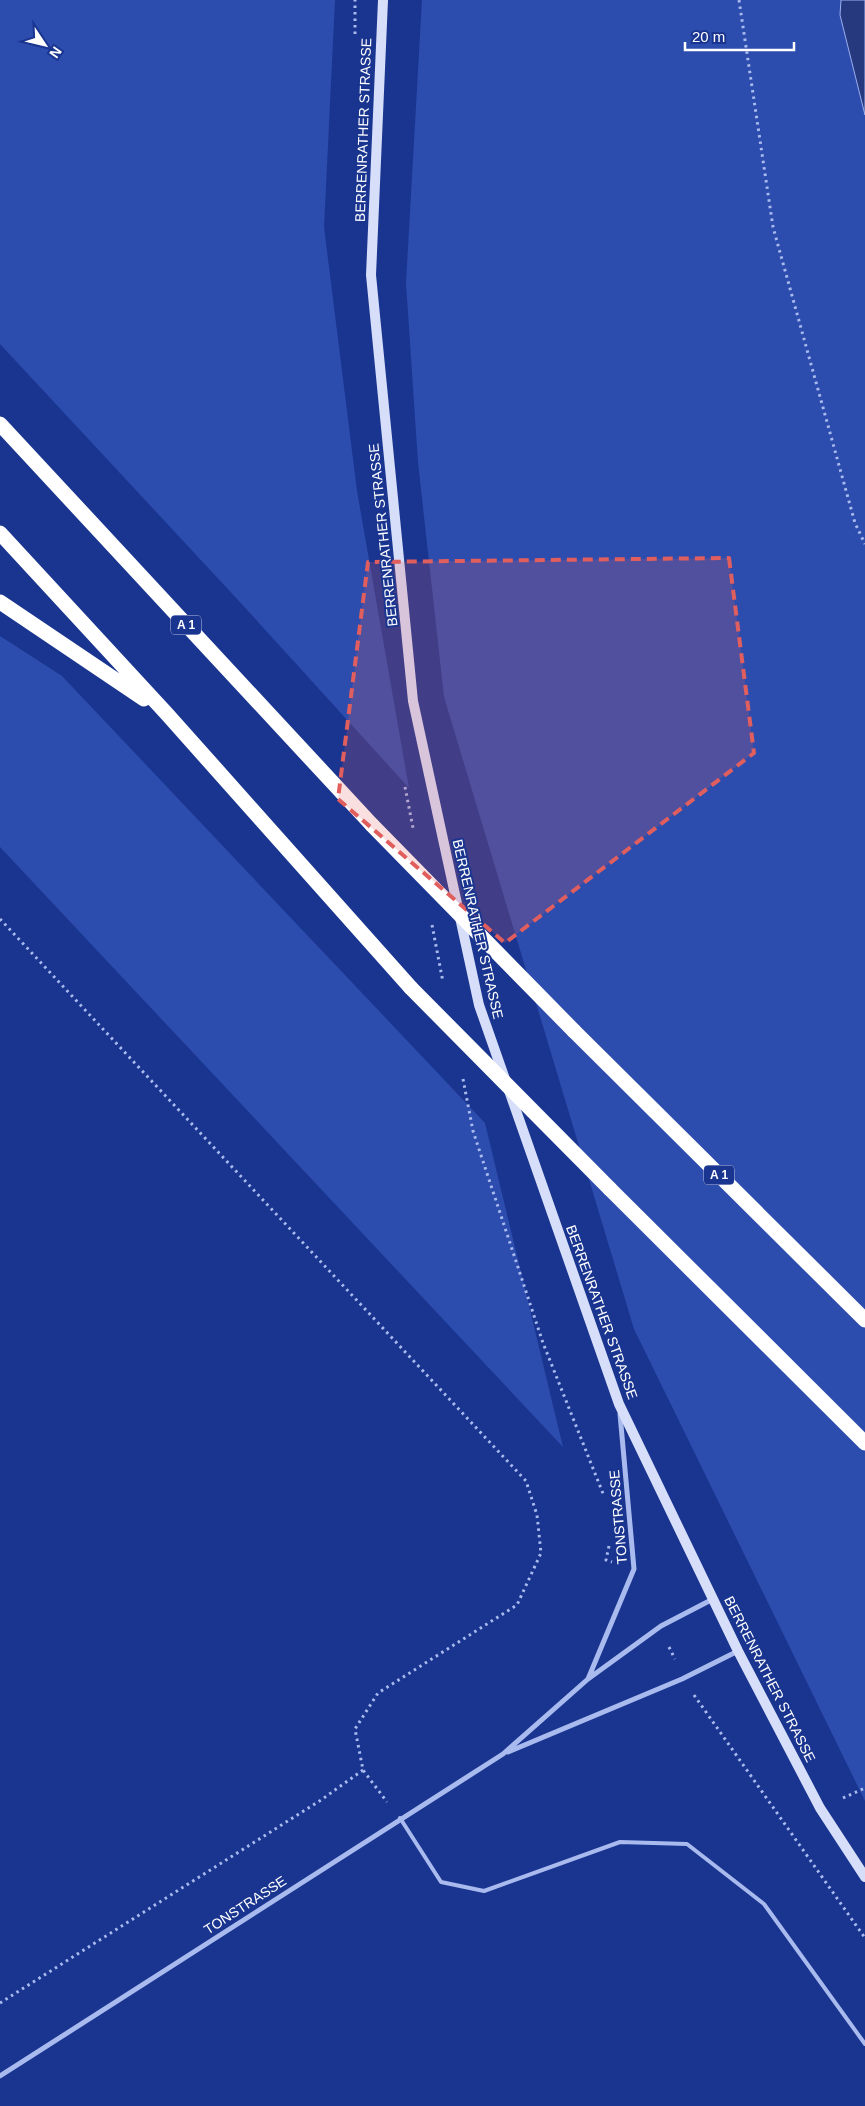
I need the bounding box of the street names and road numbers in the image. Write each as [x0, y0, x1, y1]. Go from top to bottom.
street label: BERRENRATHER STRASSE [352, 38, 374, 222]
street label: BERRENRATHER STRASSE [365, 443, 401, 627]
road number: A 1 [171, 616, 201, 634]
street label: BERRENRATHER STRASSE [449, 838, 507, 1020]
road number: A 1 [704, 1166, 734, 1184]
street label: BERRENRATHER STRASSE [563, 1223, 641, 1401]
street label: TONSTRASSE [606, 1469, 630, 1565]
street label: BERRENRATHER STRASSE [721, 1593, 819, 1765]
street label: TONSTRASSE [201, 1873, 289, 1937]

